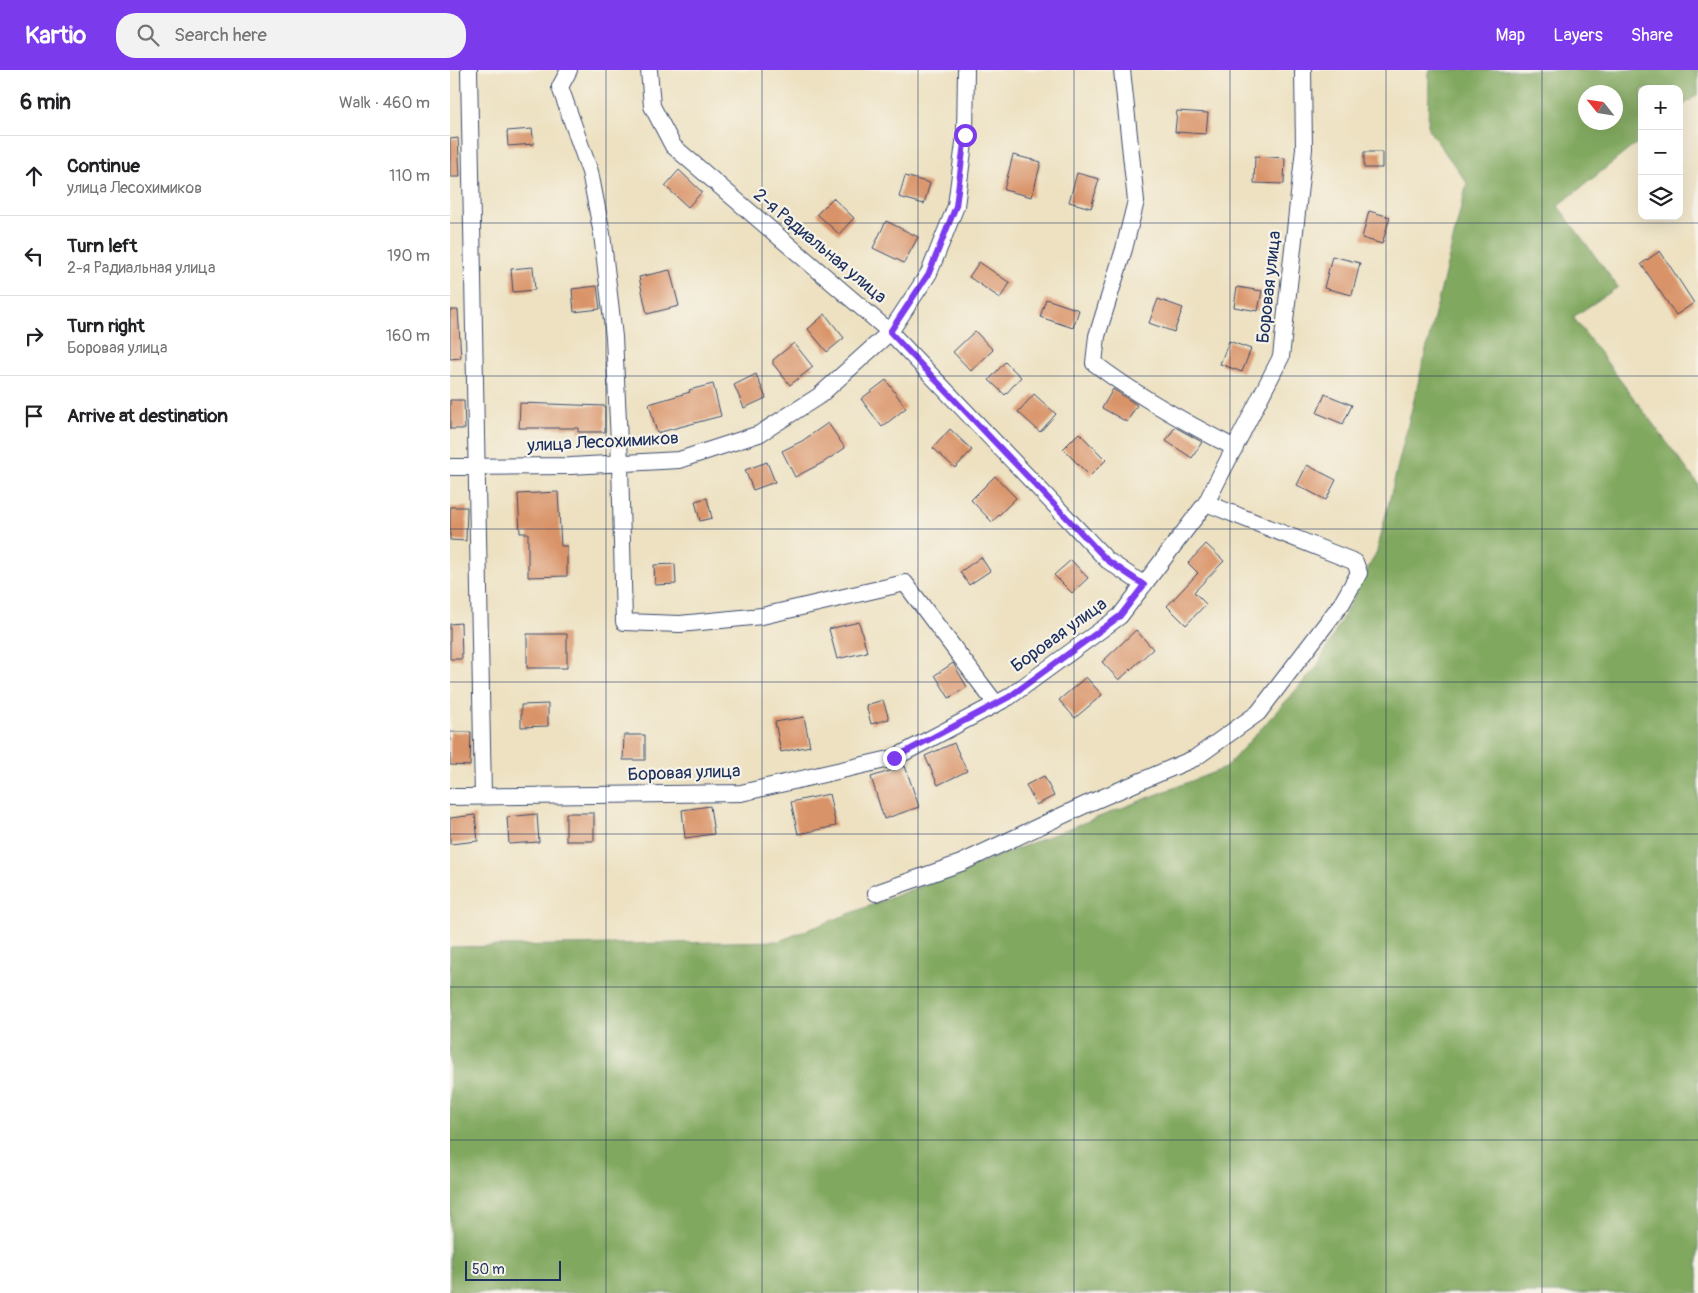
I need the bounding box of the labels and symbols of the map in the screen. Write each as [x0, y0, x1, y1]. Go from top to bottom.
north arrow [1578, 85, 1623, 130]
route start [954, 124, 977, 147]
street label: 2-я Радиальная улица [749, 184, 891, 308]
street label: Боровая улица [1252, 230, 1286, 344]
street label: улица Лесохимиков [526, 427, 679, 458]
street label: Боровая улица [1007, 592, 1111, 678]
route end [883, 747, 906, 770]
street label: Боровая улица [627, 760, 741, 786]
scale bar [465, 1258, 561, 1281]

